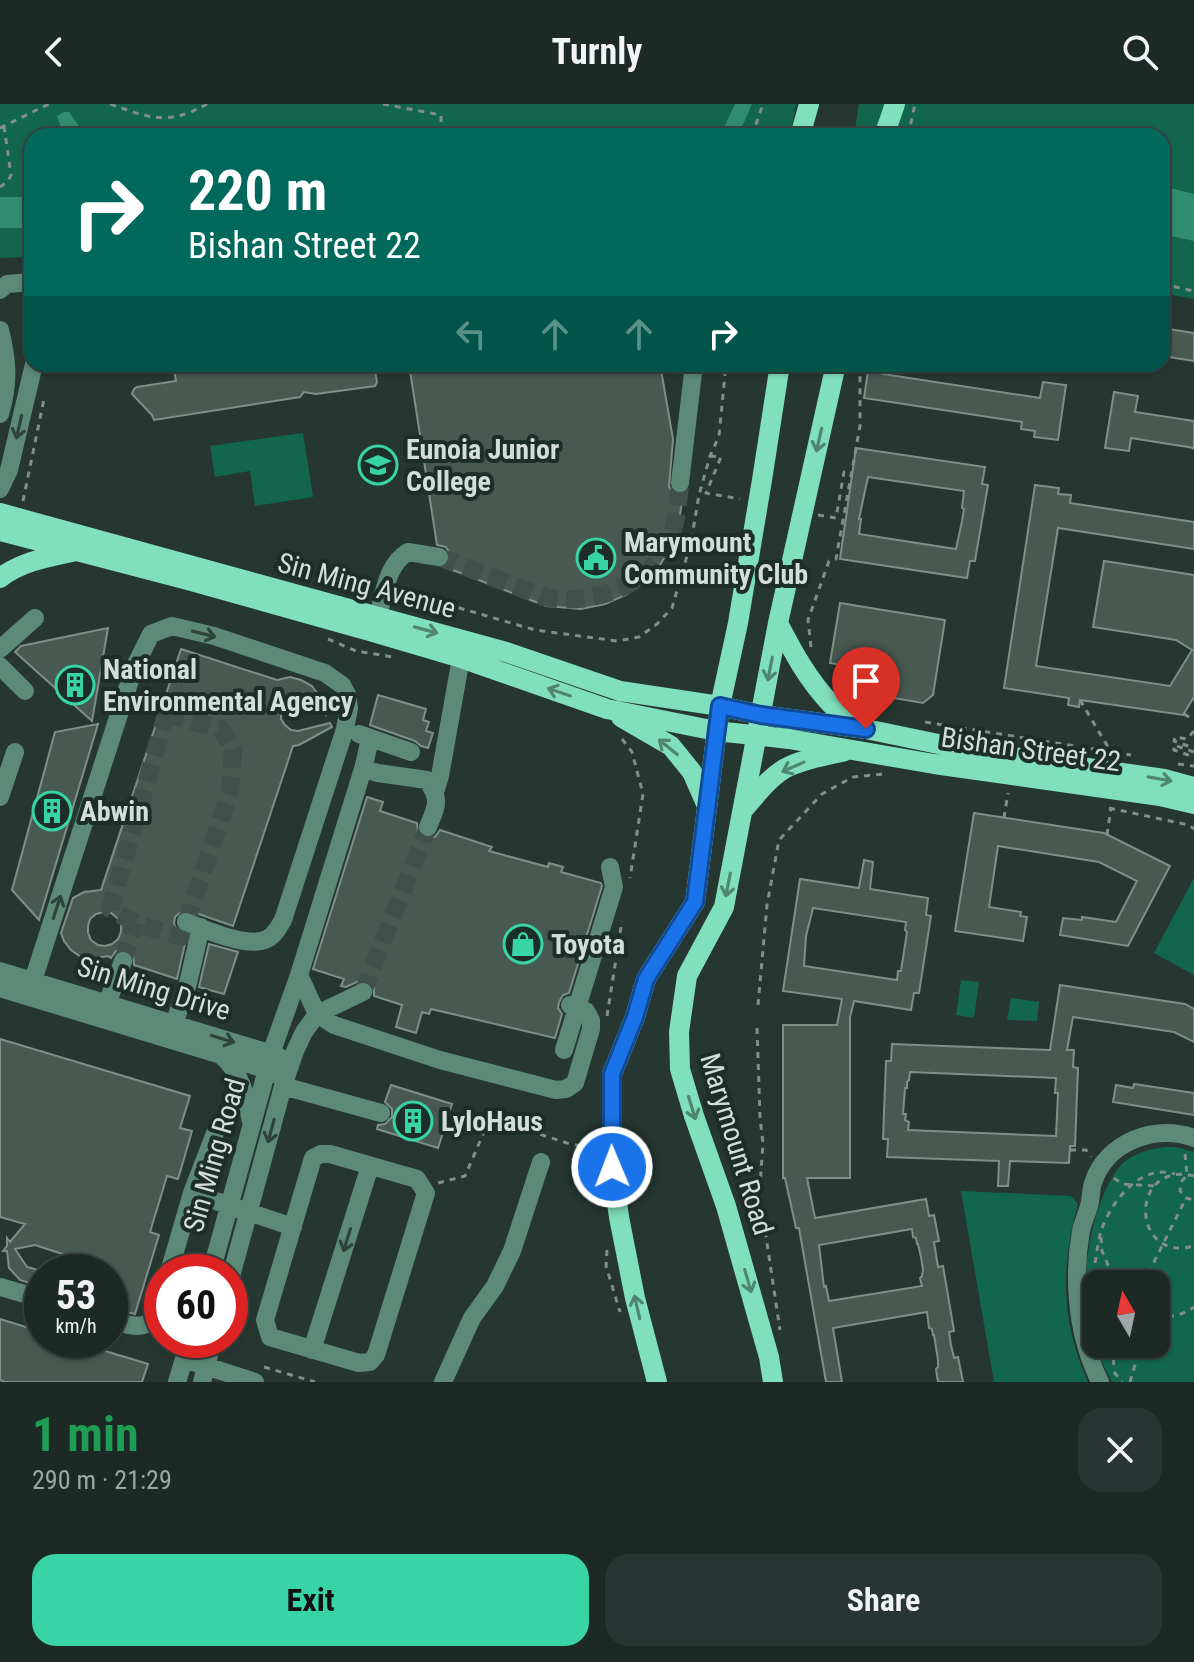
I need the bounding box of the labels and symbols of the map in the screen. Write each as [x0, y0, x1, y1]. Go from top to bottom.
one-way arrow [11, 414, 26, 440]
one-way arrow [811, 427, 826, 452]
place label: Eunoia Junior College [406, 433, 559, 498]
school or university icon: Eunoia Junior College [357, 444, 399, 486]
place label: Marymount Community Club [624, 526, 808, 591]
public building icon: Marymount Community Club [575, 537, 617, 579]
street label: Sin Ming Avenue [274, 546, 459, 625]
one-way arrow [413, 624, 439, 639]
one-way arrow [191, 628, 217, 643]
pin [832, 647, 900, 729]
place label: National Environmental Agency [103, 653, 354, 718]
one-way arrow [761, 656, 776, 681]
building icon: National Environmental Agency [54, 664, 96, 706]
one-way arrow [547, 684, 572, 699]
street label: Bishan Street 22 [939, 721, 1123, 778]
one-way arrow [658, 738, 679, 756]
one-way arrow [781, 760, 805, 775]
one-way arrow [1147, 772, 1173, 787]
building icon: Abwin [31, 790, 73, 832]
place label: Abwin [80, 795, 149, 828]
one-way arrow [720, 872, 735, 897]
one-way arrow [50, 894, 65, 920]
shop icon: Toyota [502, 923, 544, 965]
place label: Toyota [551, 928, 625, 961]
street label: Sin Ming Drive [73, 950, 234, 1027]
one-way arrow [210, 1032, 235, 1047]
street label: Marymount Road [693, 1049, 780, 1239]
street label: Sin Ming Road [177, 1074, 252, 1236]
one-way arrow [686, 1095, 700, 1120]
building icon: LyloHaus [392, 1100, 434, 1142]
place label: LyloHaus [441, 1105, 543, 1138]
one-way arrow [262, 1118, 277, 1144]
position arrow [570, 1125, 654, 1209]
one-way arrow [339, 1227, 353, 1252]
speed limit sign: 60 [144, 1254, 248, 1358]
one-way arrow [741, 1268, 756, 1294]
north arrow [1082, 1270, 1170, 1358]
one-way arrow [629, 1294, 644, 1320]

